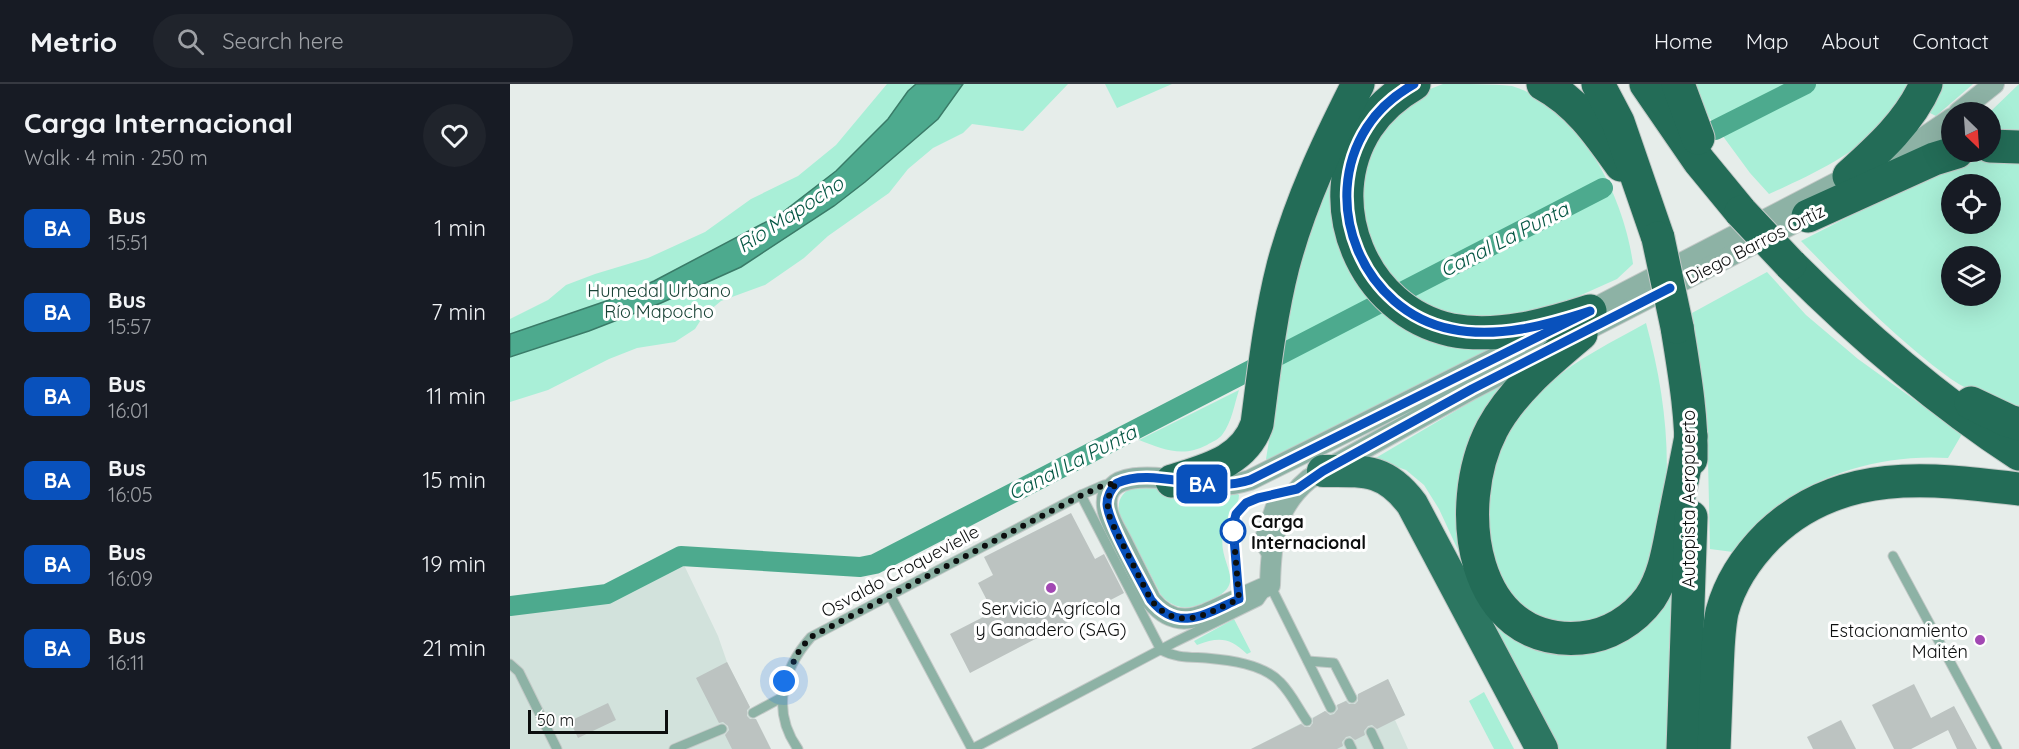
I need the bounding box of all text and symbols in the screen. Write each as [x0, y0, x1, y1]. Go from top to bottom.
search box [153, 14, 573, 68]
text: Metrio [30, 24, 117, 59]
icon: search [174, 25, 207, 58]
text: Search here [222, 27, 344, 55]
text: Home [1654, 28, 1713, 54]
text: Map [1746, 28, 1789, 54]
text: About [1822, 28, 1880, 54]
text: Contact [1913, 28, 1989, 54]
north arrow [1941, 102, 2001, 162]
map controls [1941, 102, 2001, 306]
button: heart [423, 104, 486, 167]
text: Carga Internacional [24, 105, 293, 140]
text: Walk · 4 min · 250 m [24, 145, 208, 170]
water label: Río Mapocho [732, 170, 849, 258]
button: locate [1941, 174, 2001, 234]
water label: Canal La Punta [1436, 195, 1574, 282]
street label: Diego Barros Ortíz [1682, 199, 1828, 289]
text: Bus [108, 202, 146, 230]
text: 1 min [434, 214, 486, 242]
text: BA [43, 215, 71, 241]
text: 15:51 [108, 230, 148, 255]
button: layers [1941, 246, 2001, 306]
park label: Humedal Urbano Río Mapocho [587, 279, 731, 323]
text: Bus [108, 286, 146, 314]
text: 7 min [431, 298, 486, 326]
text: BA [43, 299, 71, 325]
text: 15:57 [108, 314, 151, 339]
text: Bus [108, 370, 146, 398]
text: 11 min [426, 382, 486, 410]
text: BA [43, 383, 71, 409]
text: 16:01 [108, 398, 149, 423]
street label: Autopista Aeropuerto [1677, 410, 1700, 588]
water label: Canal La Punta [1004, 418, 1142, 505]
text: Bus [108, 454, 146, 482]
line badge: BA [1175, 464, 1229, 504]
text: 15 min [422, 466, 486, 494]
text: BA [43, 467, 71, 493]
text: BA [1188, 471, 1216, 497]
text: 16:05 [108, 482, 153, 507]
place label: Carga Internacional [1251, 510, 1366, 554]
marker: Carga Internacional [1220, 518, 1246, 544]
street label: Osvaldo Croquevielle [817, 520, 983, 622]
text: Bus [108, 538, 146, 566]
text: 19 min [422, 550, 486, 578]
text: BA [43, 551, 71, 577]
text: 16:09 [108, 566, 153, 591]
marker: Servicio Agrícola y Ganadero (SAG) [1044, 581, 1058, 595]
place label: Servicio Agrícola y Ganadero (SAG) [975, 597, 1127, 641]
place label: Estacionamiento Maitén [1829, 619, 1968, 663]
text: Bus [108, 622, 146, 650]
marker: Estacionamiento Maitén [1973, 633, 1987, 647]
text: 21 min [422, 634, 486, 662]
text: BA [43, 635, 71, 661]
text: 16:11 [108, 650, 145, 675]
your location [769, 666, 799, 696]
scale bar [528, 707, 668, 734]
text: 50 m [537, 710, 574, 730]

